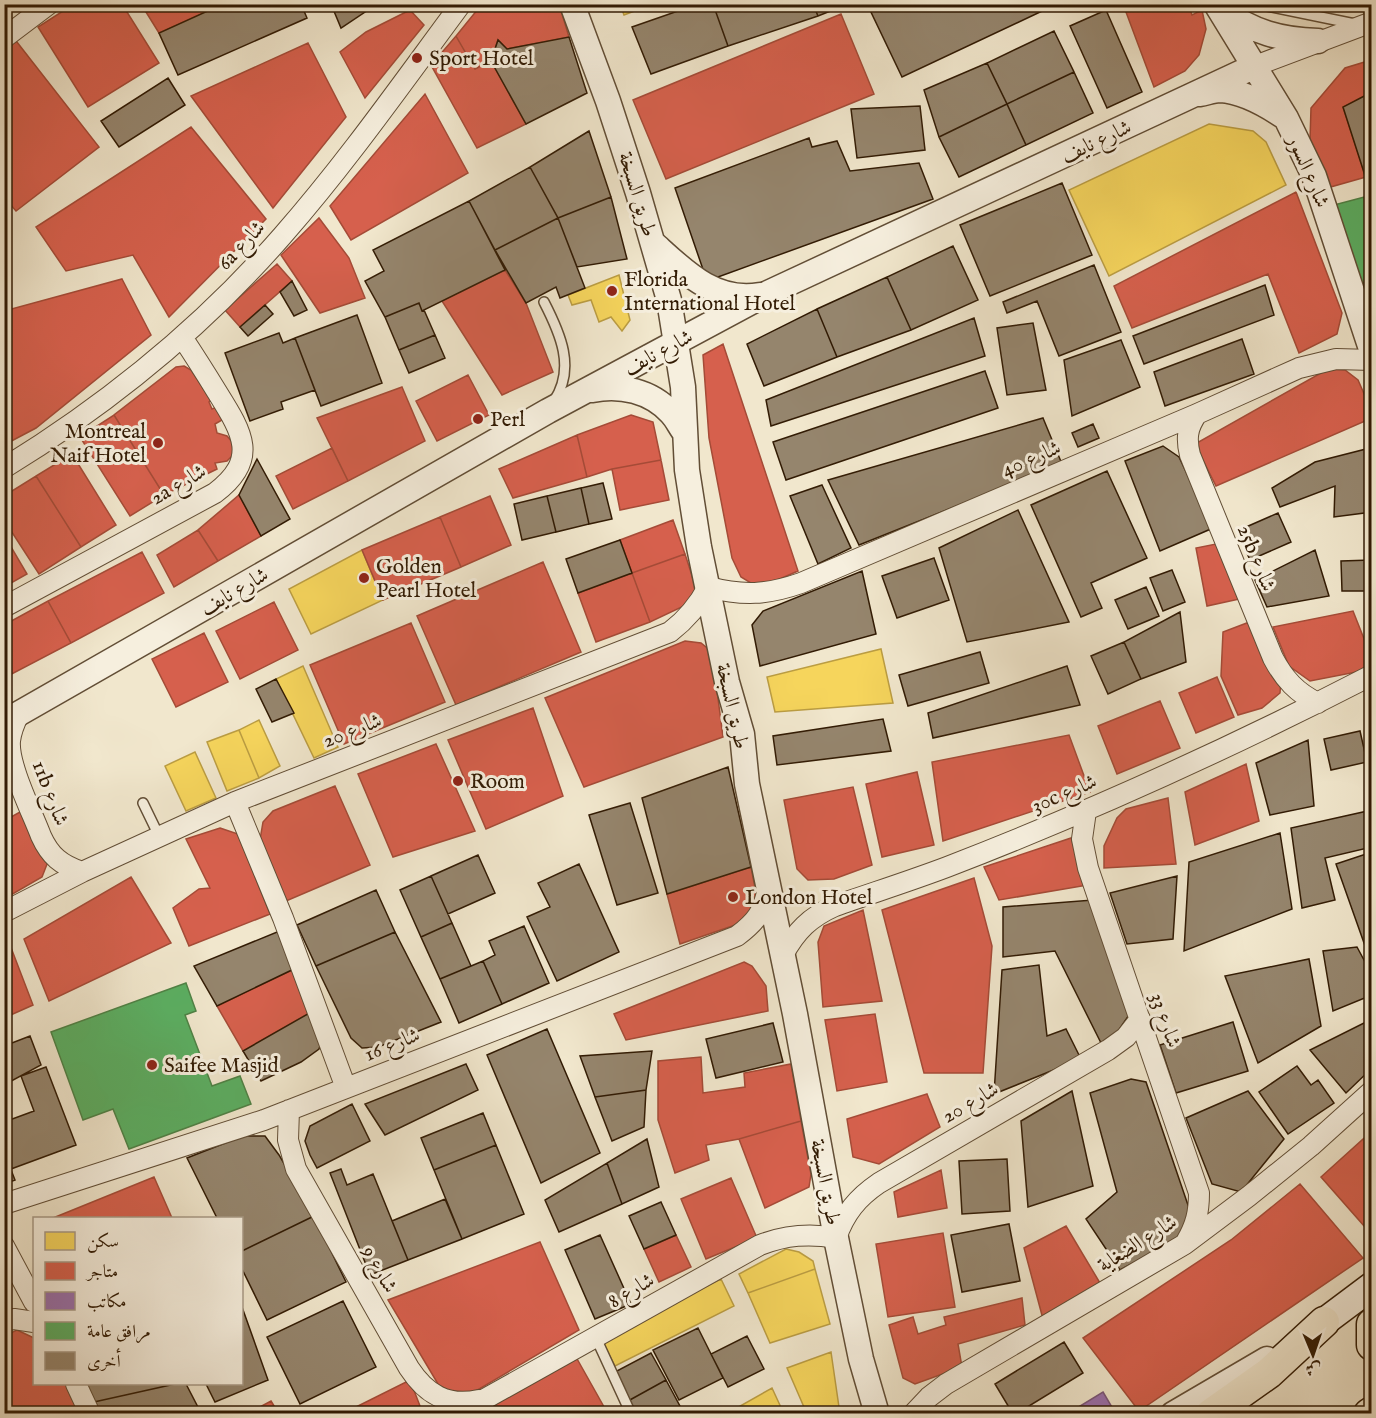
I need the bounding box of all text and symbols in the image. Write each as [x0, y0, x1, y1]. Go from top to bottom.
place label: Sport Hotel [429, 46, 534, 73]
marker: Sport Hotel [410, 51, 424, 65]
street label: شارع نايف [1057, 114, 1138, 173]
street label: شارع السور [1277, 129, 1335, 213]
street label: طريق السبخة [611, 149, 662, 240]
street label: 6a شارع [212, 215, 274, 279]
place label: Florida International Hotel [624, 267, 795, 318]
marker: Florida International Hotel [605, 284, 619, 298]
street label: شارع نايف [619, 324, 700, 385]
place label: Perl [490, 407, 525, 434]
marker: Perl [471, 412, 485, 426]
place label: Montreal Naif Hotel [50, 419, 146, 470]
street label: شارع 40 [998, 435, 1066, 487]
marker: Montreal Naif Hotel [151, 436, 165, 450]
street label: 2a شارع [146, 459, 213, 515]
street label: 25b شارع [1227, 521, 1281, 597]
place label: Golden Pearl Hotel [376, 554, 476, 605]
street label: شارع نايف [196, 562, 275, 625]
marker: Golden Pearl Hotel [357, 571, 371, 585]
street label: طريق السبخة [709, 661, 755, 752]
street label: شارع 20 [319, 708, 387, 758]
street label: 11b شارع [22, 757, 74, 831]
place label: Room [470, 769, 525, 796]
street label: 30c شارع [1028, 769, 1102, 823]
marker: Room [451, 774, 465, 788]
place label: London Hotel [745, 885, 873, 912]
marker: London Hotel [726, 890, 740, 904]
street label: شارع 33 [1140, 989, 1187, 1053]
street label: شارع 16 [361, 1022, 426, 1072]
place label: Saifee Masjid [164, 1053, 280, 1080]
marker: Saifee Masjid [145, 1058, 159, 1072]
street label: شارع 20 [937, 1076, 1006, 1133]
street label: طريق السبخة [803, 1137, 846, 1228]
street label: شارع الضغاية [1093, 1209, 1184, 1282]
legend [33, 1217, 243, 1385]
text: سكن [87, 1231, 119, 1254]
street label: شارع 9 [351, 1240, 403, 1300]
text: متاجر [85, 1261, 118, 1284]
street label: شارع 8 [604, 1267, 661, 1318]
text: مكاتب [87, 1291, 127, 1314]
text: مرافق عامة [87, 1321, 151, 1344]
north arrow [1283, 1325, 1343, 1385]
text: أخرى [87, 1348, 122, 1374]
text: ش [1305, 1358, 1322, 1378]

